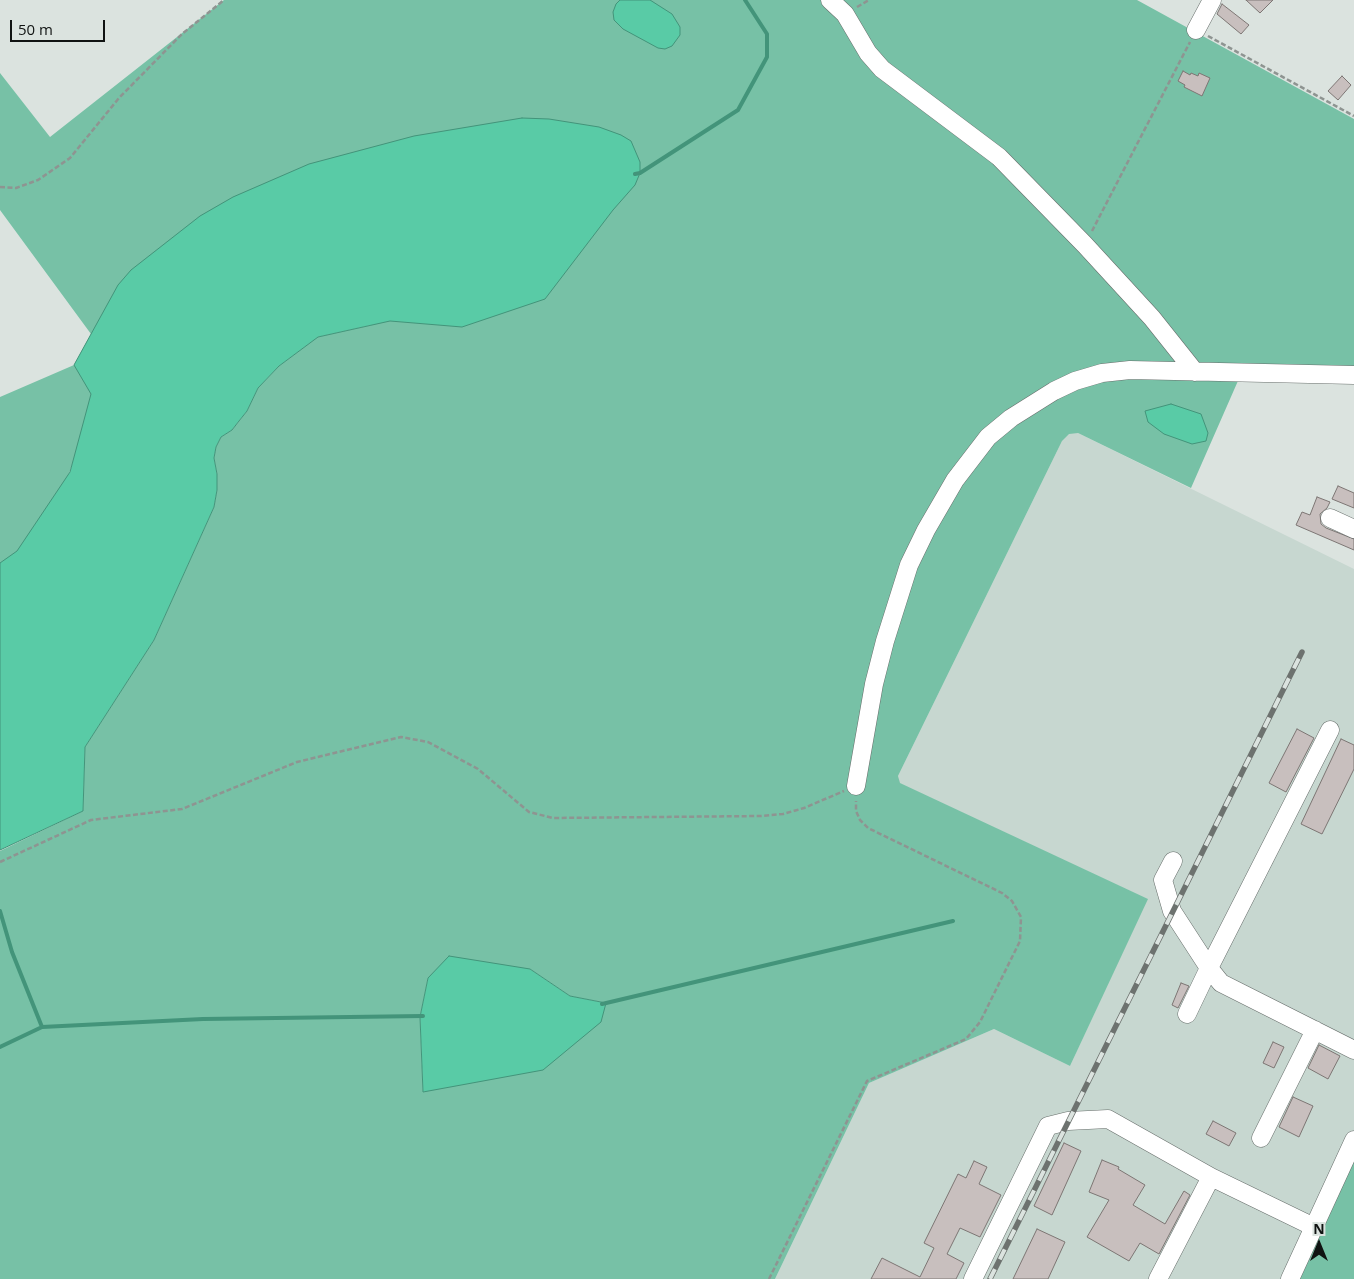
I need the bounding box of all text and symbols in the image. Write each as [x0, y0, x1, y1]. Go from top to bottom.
scale bar [12, 10, 108, 42]
text: 50 m [18, 19, 53, 39]
north arrow [1294, 1219, 1344, 1269]
text: N [1313, 1219, 1325, 1238]

